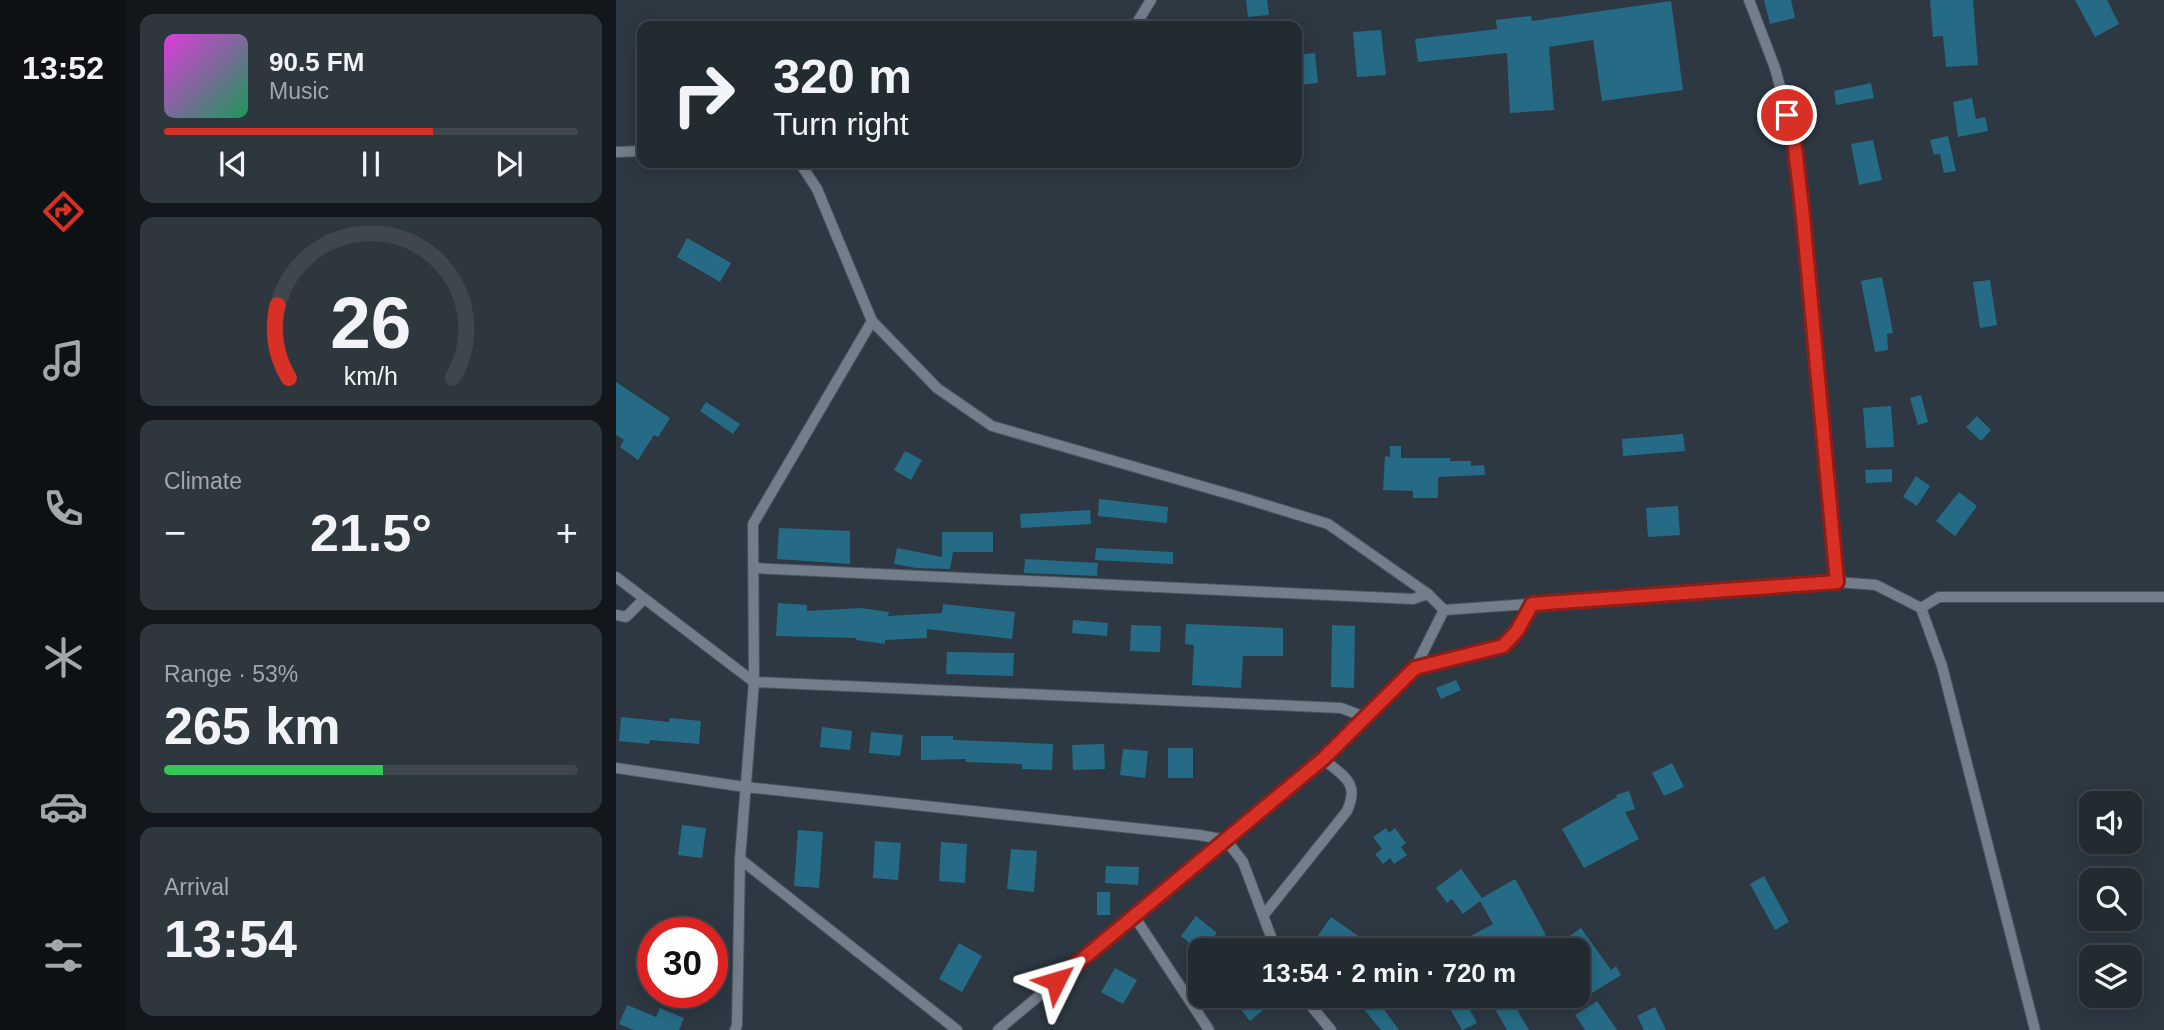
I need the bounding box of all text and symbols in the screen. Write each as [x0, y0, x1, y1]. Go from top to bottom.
text: 90.5 FM [269, 47, 364, 77]
icon: right [658, 49, 749, 140]
text: 320 m [773, 49, 912, 103]
text: 13:52 [22, 50, 104, 86]
text: Music [269, 78, 329, 104]
pin [1757, 85, 1817, 145]
icon: arrive [1768, 96, 1806, 134]
text: Turn right [773, 106, 909, 142]
icon: previous [214, 145, 252, 183]
icon: pause [352, 145, 390, 183]
icon: next [490, 145, 528, 183]
icon: directions [39, 187, 88, 236]
text: 26 [331, 282, 411, 363]
icon: music [39, 336, 88, 385]
text: km/h [344, 362, 398, 390]
text: Climate [164, 468, 242, 494]
icon: phone [39, 484, 88, 533]
text: 21.5° [310, 504, 432, 562]
text: − [164, 512, 186, 554]
text: + [556, 512, 578, 554]
icon: climate [39, 633, 88, 682]
text: Range · 53% [164, 661, 298, 687]
text: 265 km [164, 697, 340, 755]
icon: car [39, 782, 88, 831]
map controls [2079, 791, 2142, 1008]
button: sound [2079, 791, 2142, 854]
button: search [2079, 868, 2142, 931]
text: Arrival [164, 874, 229, 900]
text: 13:54 [164, 910, 297, 968]
speed limit sign: 30 [637, 917, 728, 1008]
icon: filters [39, 931, 88, 980]
position arrow [1019, 944, 1093, 1018]
button: layers [2079, 945, 2142, 1008]
text: 13:54 · 2 min · 720 m [1262, 958, 1516, 988]

